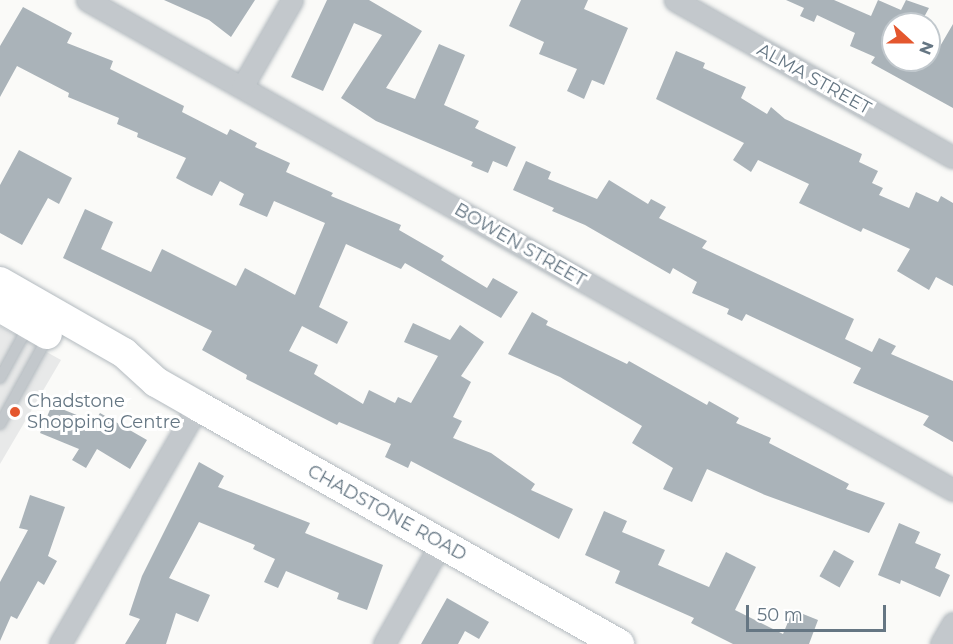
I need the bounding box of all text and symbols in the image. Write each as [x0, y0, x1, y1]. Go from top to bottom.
north arrow [881, 12, 941, 72]
text: N [915, 38, 938, 57]
street label: ALMA STREET [753, 39, 875, 119]
street label: BOWEN STREET [450, 199, 590, 291]
place label: Chadstone Shopping Centre [27, 391, 181, 434]
marker: Chadstone Shopping Centre [8, 405, 22, 419]
street label: CHADSTONE ROAD [304, 460, 470, 566]
scale bar [749, 593, 888, 631]
text: 50 m [757, 604, 803, 626]

